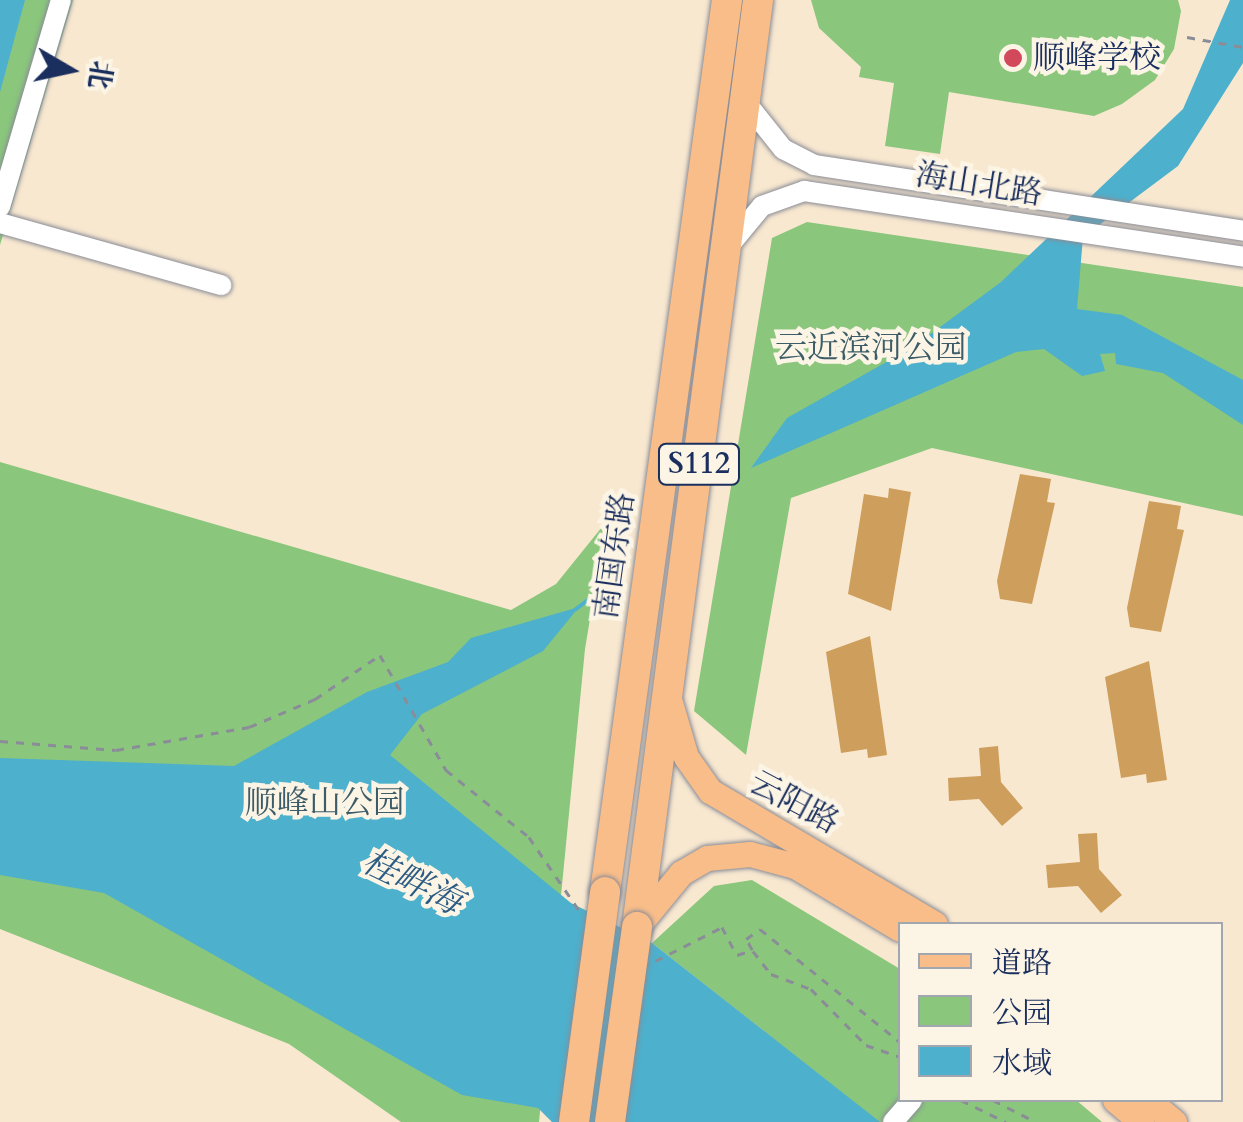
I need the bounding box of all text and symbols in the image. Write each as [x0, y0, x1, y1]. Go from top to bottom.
north arrow [20, 20, 120, 120]
place label: 顺峰学校 [1033, 39, 1161, 77]
marker: 顺峰学校 [1002, 47, 1024, 69]
text: 北 [79, 58, 121, 91]
street label: 海山北路 [913, 156, 1045, 214]
park label: 云近滨河公园 [775, 329, 967, 367]
road number: S112 [656, 439, 742, 489]
street label: 南国东路 [587, 490, 643, 622]
street label: 云阳路 [743, 764, 845, 842]
park label: 顺峰山公园 [245, 784, 405, 822]
water label: 桂畔海 [356, 840, 468, 924]
legend [898, 922, 1223, 1102]
text: 道路 [992, 943, 1052, 984]
text: 公园 [992, 993, 1052, 1034]
text: 水域 [992, 1043, 1052, 1084]

